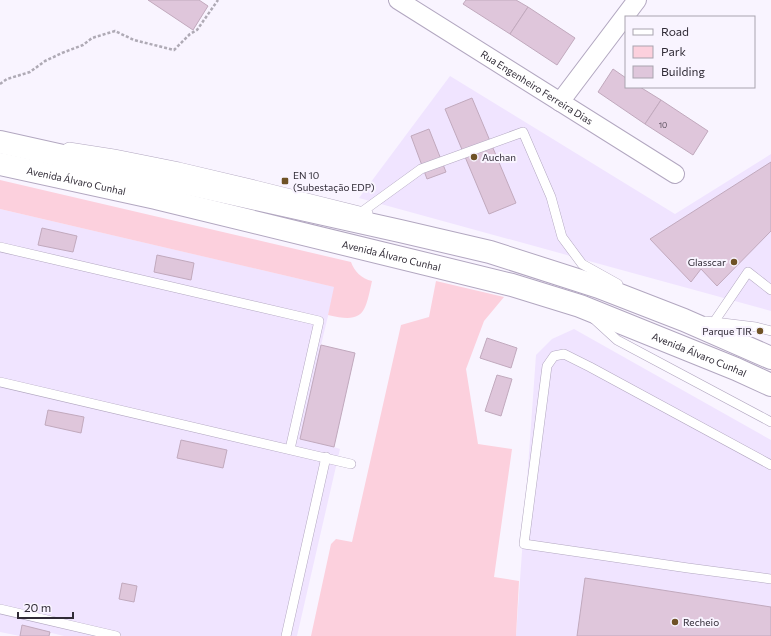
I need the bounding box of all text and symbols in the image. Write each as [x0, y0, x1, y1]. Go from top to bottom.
legend [625, 16, 755, 88]
text: Road [661, 24, 689, 38]
text: Park [661, 44, 687, 58]
street label: Rua Engenheiro Ferreira Dias [479, 48, 596, 127]
text: Building [661, 64, 705, 78]
house number: 10 [659, 120, 667, 130]
place label: Auchan [482, 151, 516, 163]
marker: Auchan [469, 152, 479, 162]
street label: Avenida Álvaro Cunhal [26, 164, 127, 197]
place label: EN 10 (Subestação EDP) [293, 169, 375, 193]
marker: EN 10 (Subestação EDP) [280, 176, 290, 186]
street label: Avenida Álvaro Cunhal [341, 238, 442, 273]
place label: Glasscar [688, 256, 726, 268]
marker: Glasscar [729, 257, 739, 267]
place label: Parque TIR [702, 325, 752, 337]
marker: Parque TIR [755, 326, 765, 336]
street label: Avenida Álvaro Cunhal [650, 330, 749, 379]
scale bar [18, 594, 73, 620]
text: 20 m [24, 600, 51, 614]
place label: Recheio [683, 616, 719, 628]
marker: Recheio [670, 617, 680, 627]

